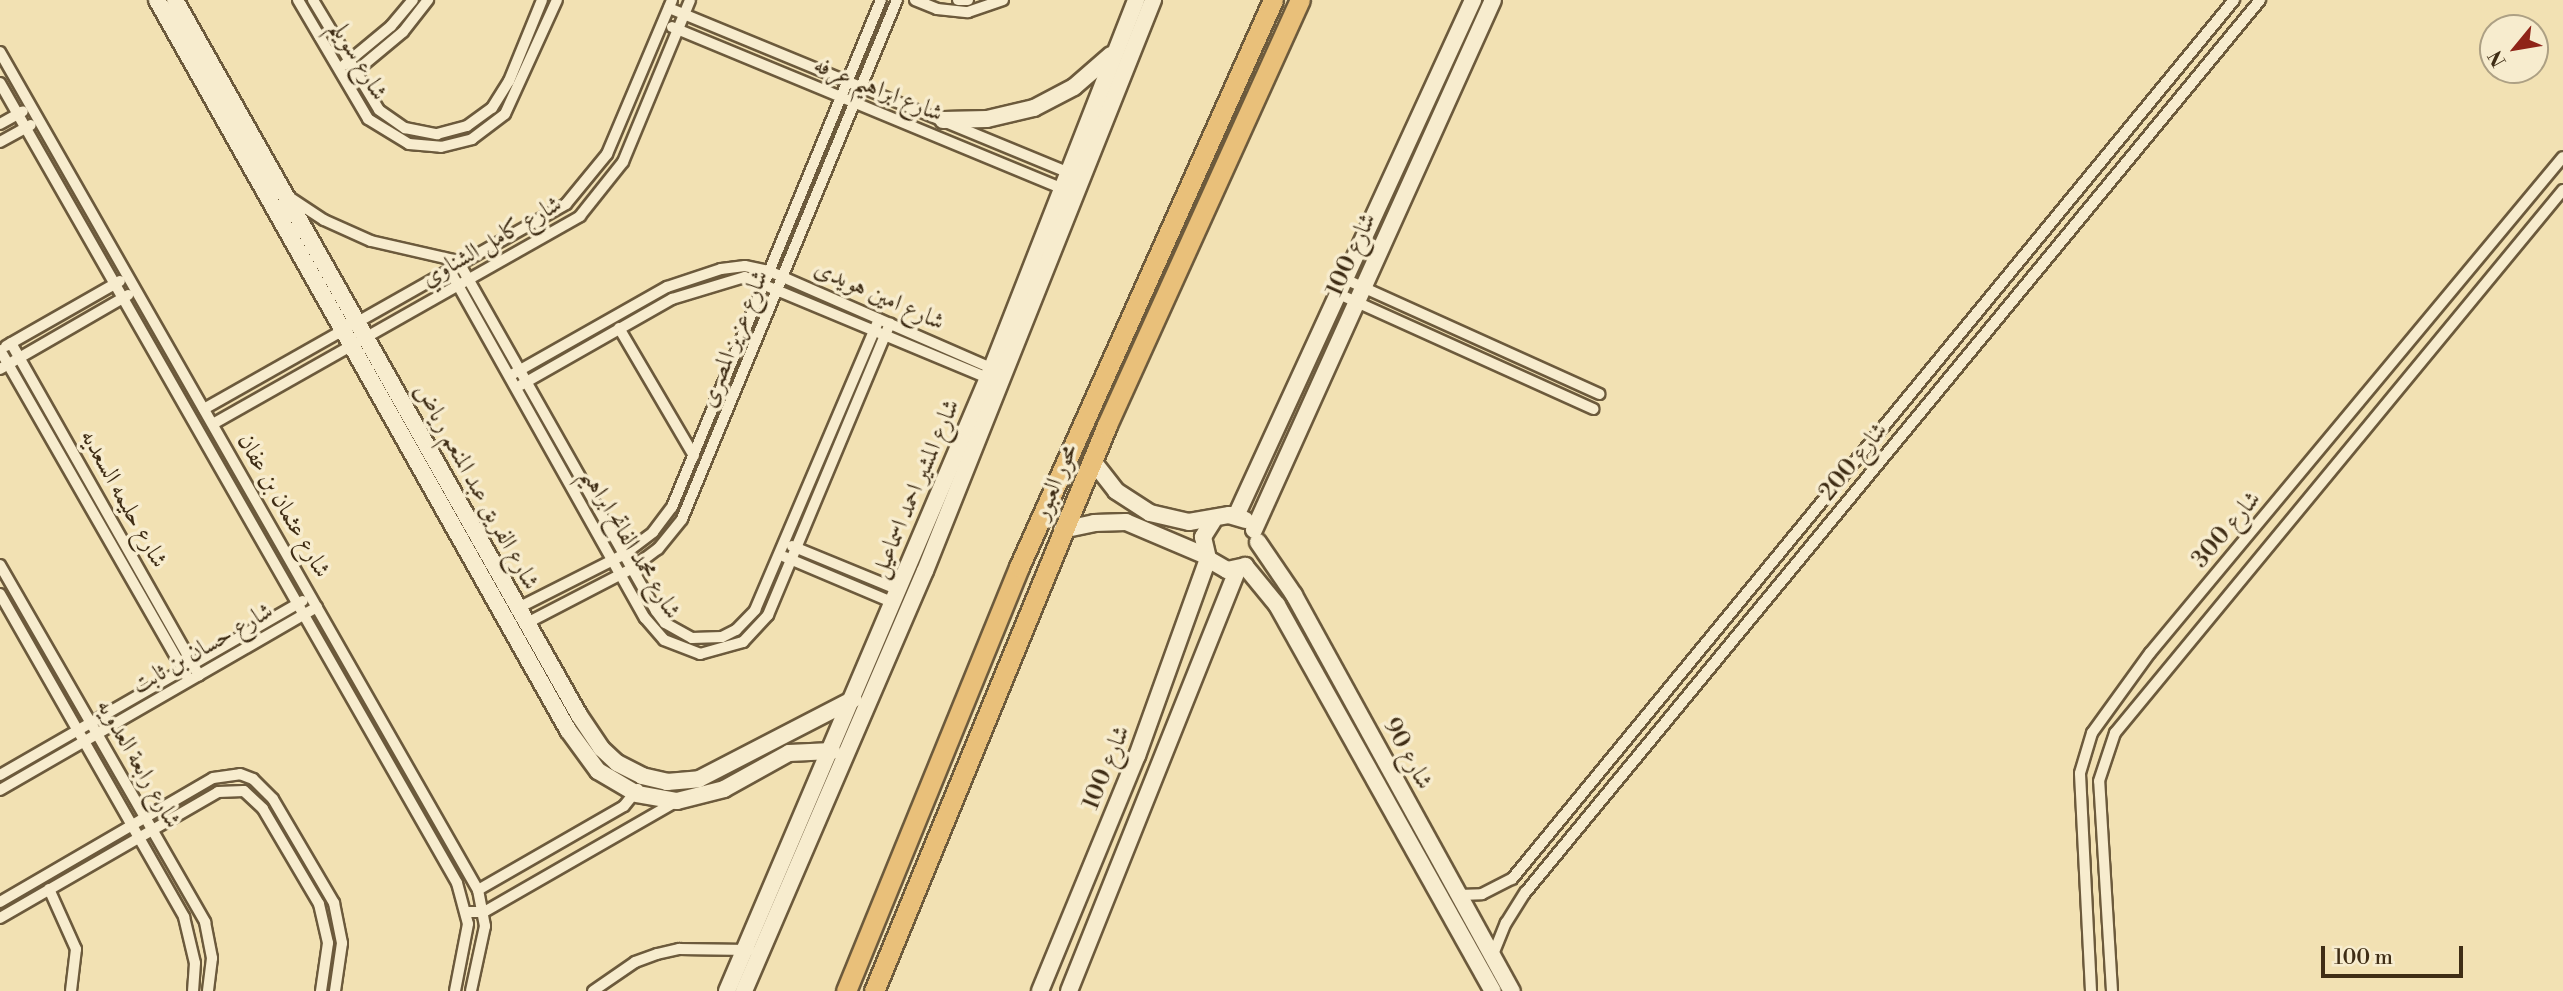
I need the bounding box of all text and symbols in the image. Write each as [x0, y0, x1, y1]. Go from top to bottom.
north arrow [2479, 14, 2549, 84]
street label: شارع سويلم [323, 16, 393, 106]
text: N [2483, 46, 2512, 71]
street label: شارع ابراهيم عرفه [809, 51, 947, 129]
street label: شارع كامل الشناوي [417, 190, 567, 294]
street label: شارع 100 [1321, 209, 1383, 301]
street label: شارع امين هويدى [809, 254, 949, 338]
street label: شارع عزيز المصرى [694, 266, 776, 412]
street label: شارع الفريق عبد المنعم رياض [407, 379, 545, 595]
street label: شارع المشير احمد اسماعيل [865, 395, 967, 583]
street label: شارع 200 [1814, 417, 1894, 507]
street label: شارع حليمه السعديه [73, 425, 173, 573]
street label: شارع عثمان بن عفان [230, 429, 336, 583]
street label: محور العبور [1027, 440, 1085, 524]
street label: شارع محمد الفاتح ابراهيم [574, 463, 686, 625]
street label: شارع 300 [2187, 486, 2267, 574]
street label: شارع حسان بن ثابت [128, 597, 278, 701]
street label: شارع رابعة العدويه [89, 694, 187, 834]
street label: شارع 90 [1376, 713, 1438, 795]
street label: شارع 100 [1077, 722, 1137, 814]
scale bar [2325, 932, 2467, 976]
text: 100 m [2334, 945, 2393, 971]

